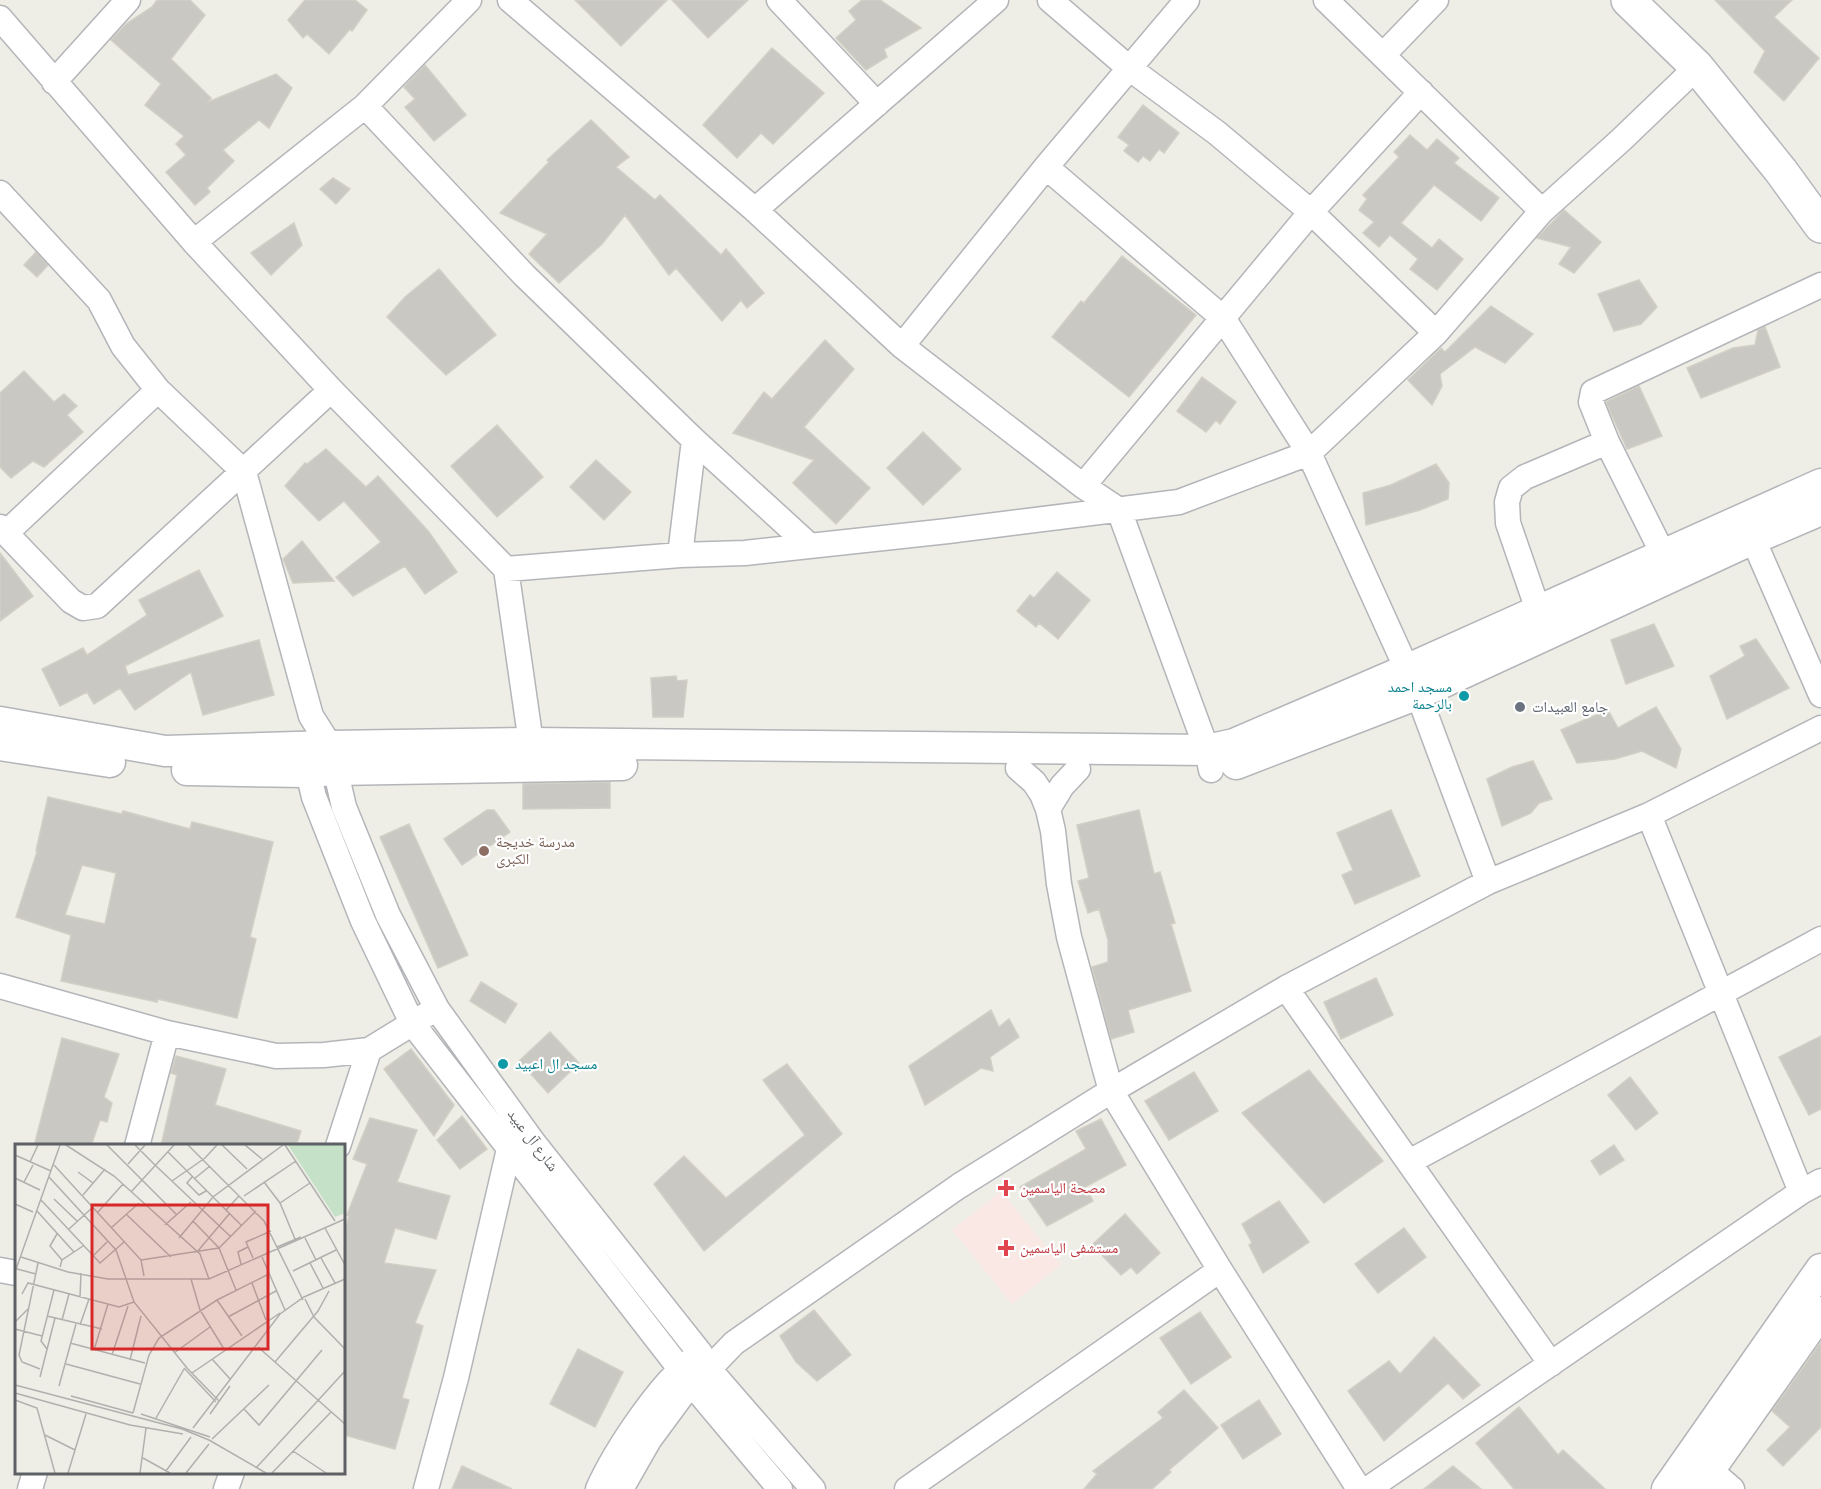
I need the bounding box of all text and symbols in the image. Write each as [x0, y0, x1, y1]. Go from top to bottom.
place label: مسجد احمد بالرحمة [1388, 676, 1452, 713]
marker: مسجد احمد بالرحمة [1457, 689, 1471, 703]
place label: جامع العبيدات [1532, 696, 1609, 717]
marker: جامع العبيدات [1513, 700, 1527, 714]
place label: مدرسة خديجة الكبرى [496, 831, 575, 869]
marker: مدرسة خديجة الكبرى [477, 844, 491, 858]
place label: مسجد ال اعبيد [515, 1053, 597, 1074]
marker: مسجد ال اعبيد [496, 1057, 510, 1071]
street label: شارع آل عبيد [503, 1104, 564, 1175]
inset map [15, 1144, 345, 1474]
place label: مصحة الياسمين [1020, 1177, 1106, 1198]
marker: مصحة الياسمين [997, 1179, 1015, 1197]
place label: مستشفى الياسمين [1020, 1237, 1118, 1258]
marker: مستشفى الياسمين [997, 1239, 1015, 1257]

